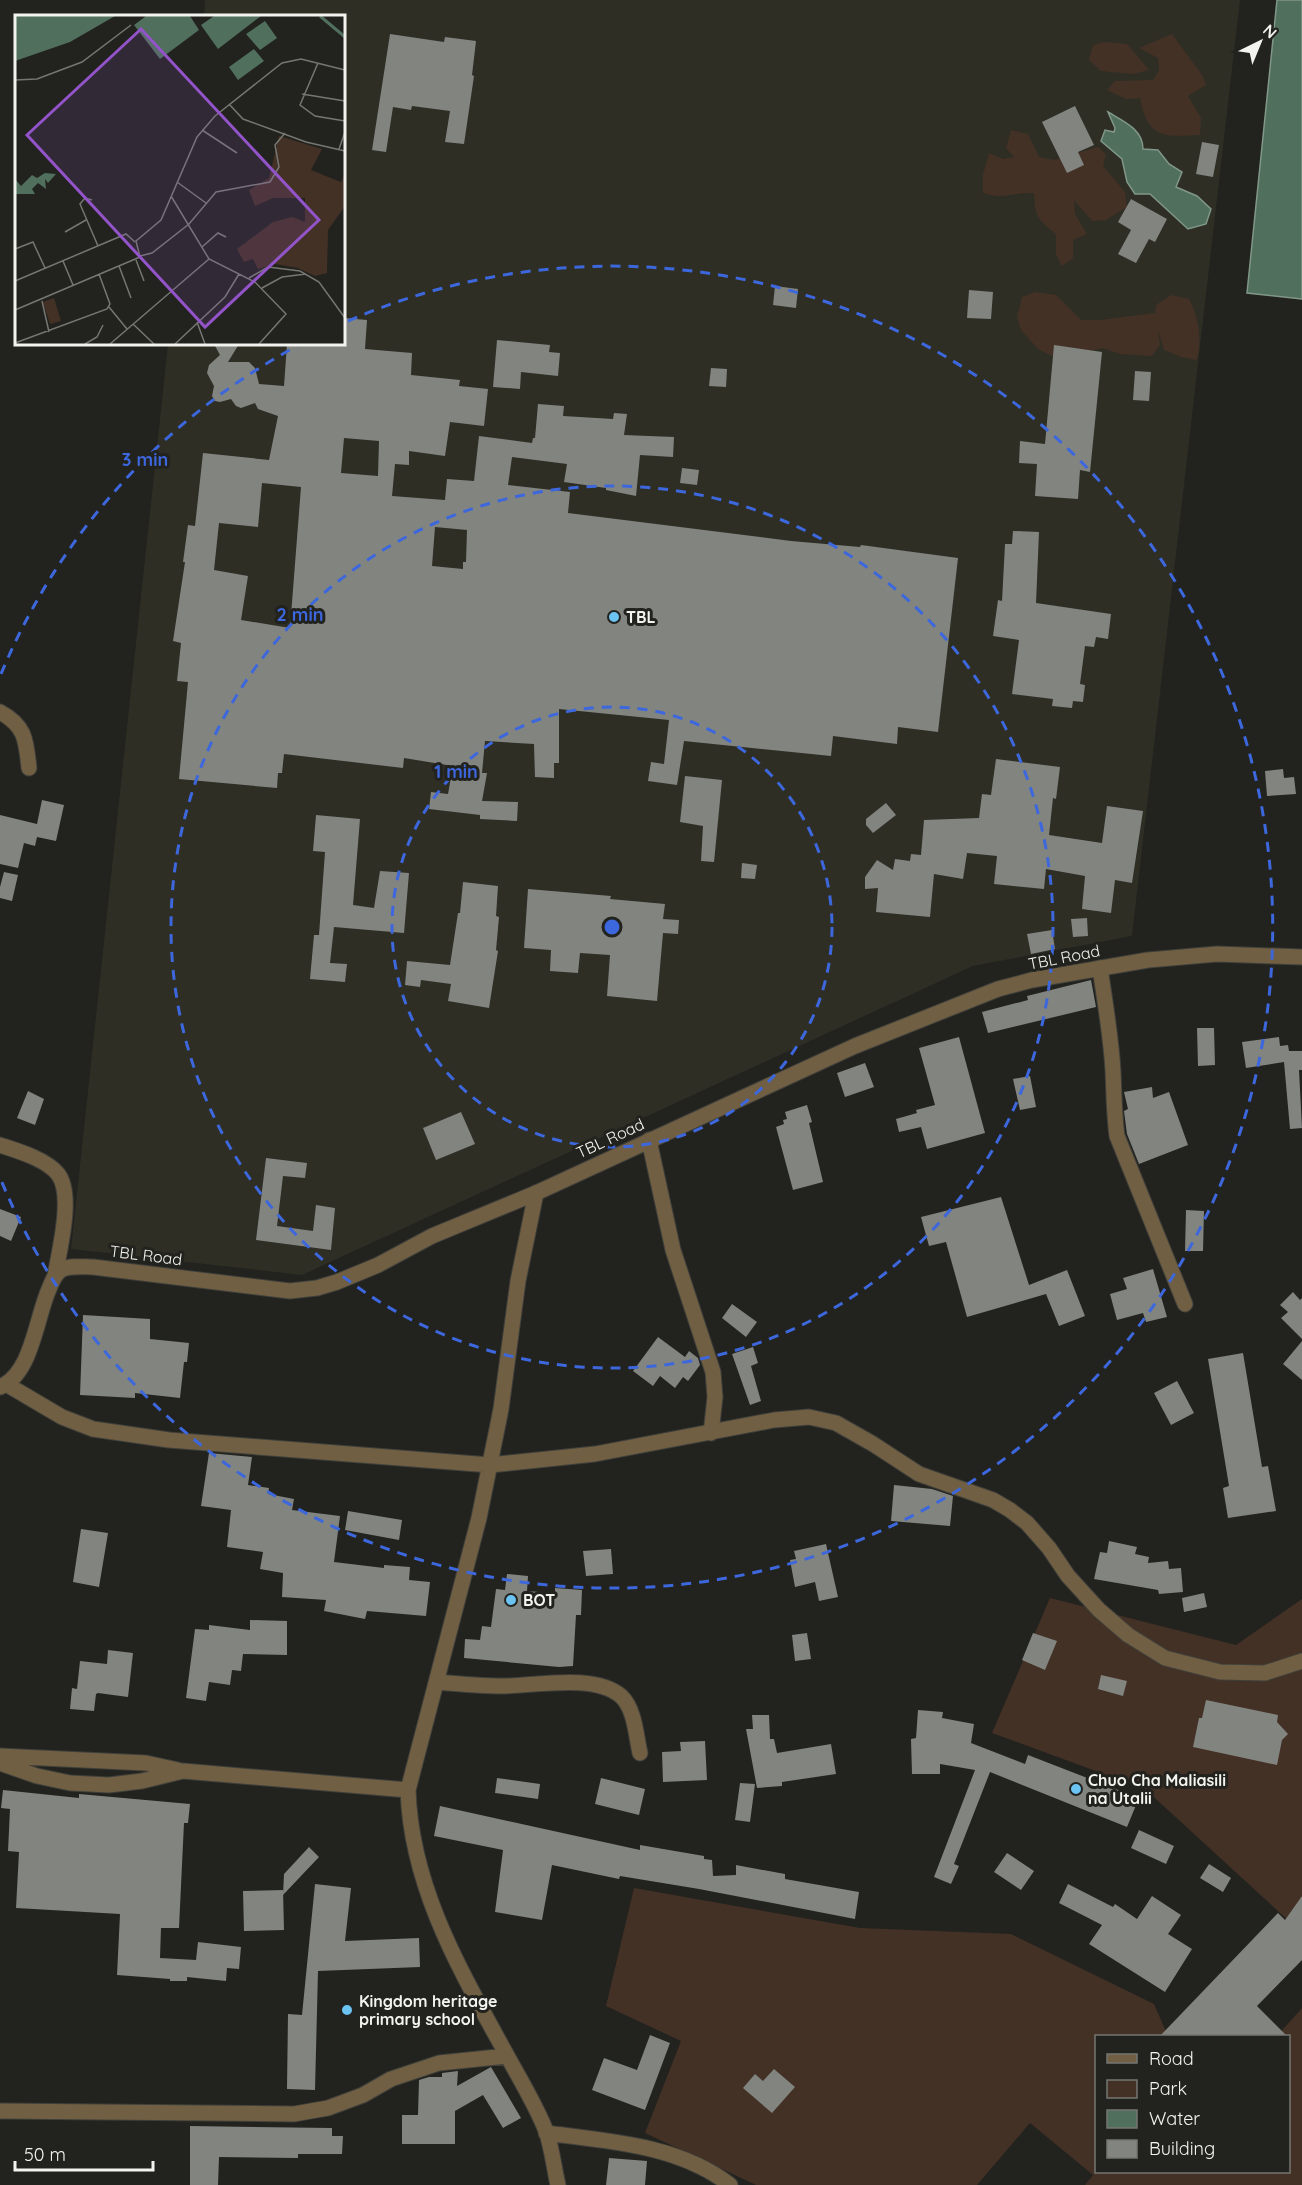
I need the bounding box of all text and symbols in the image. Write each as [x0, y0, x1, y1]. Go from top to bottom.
north arrow [1230, 12, 1290, 72]
inset map [15, 15, 345, 345]
text: N [1259, 20, 1281, 42]
text: 3 min [122, 448, 168, 471]
text: 2 min [277, 603, 323, 626]
place label: TBL [626, 607, 656, 627]
marker: TBL [607, 610, 621, 624]
text: 1 min [434, 760, 478, 783]
centre of rings [602, 917, 622, 937]
street label: TBL Road [1026, 940, 1102, 974]
street label: TBL Road [573, 1114, 647, 1162]
street label: TBL Road [109, 1241, 183, 1269]
place label: BOT [523, 1590, 555, 1610]
marker: BOT [504, 1593, 518, 1607]
place label: Chuo Cha Maliasili na Utalii [1088, 1770, 1226, 1808]
marker: Chuo Cha Maliasili na Utalii [1069, 1782, 1083, 1796]
place label: Kingdom heritage primary school [359, 1991, 497, 2029]
marker: Kingdom heritage primary school [340, 2003, 354, 2017]
legend [1095, 2035, 1290, 2173]
text: Road [1149, 2047, 1194, 2070]
text: Park [1149, 2077, 1187, 2100]
text: Water [1149, 2107, 1200, 2130]
scale bar [15, 2134, 153, 2172]
text: Building [1149, 2137, 1215, 2160]
text: 50 m [24, 2143, 66, 2166]

